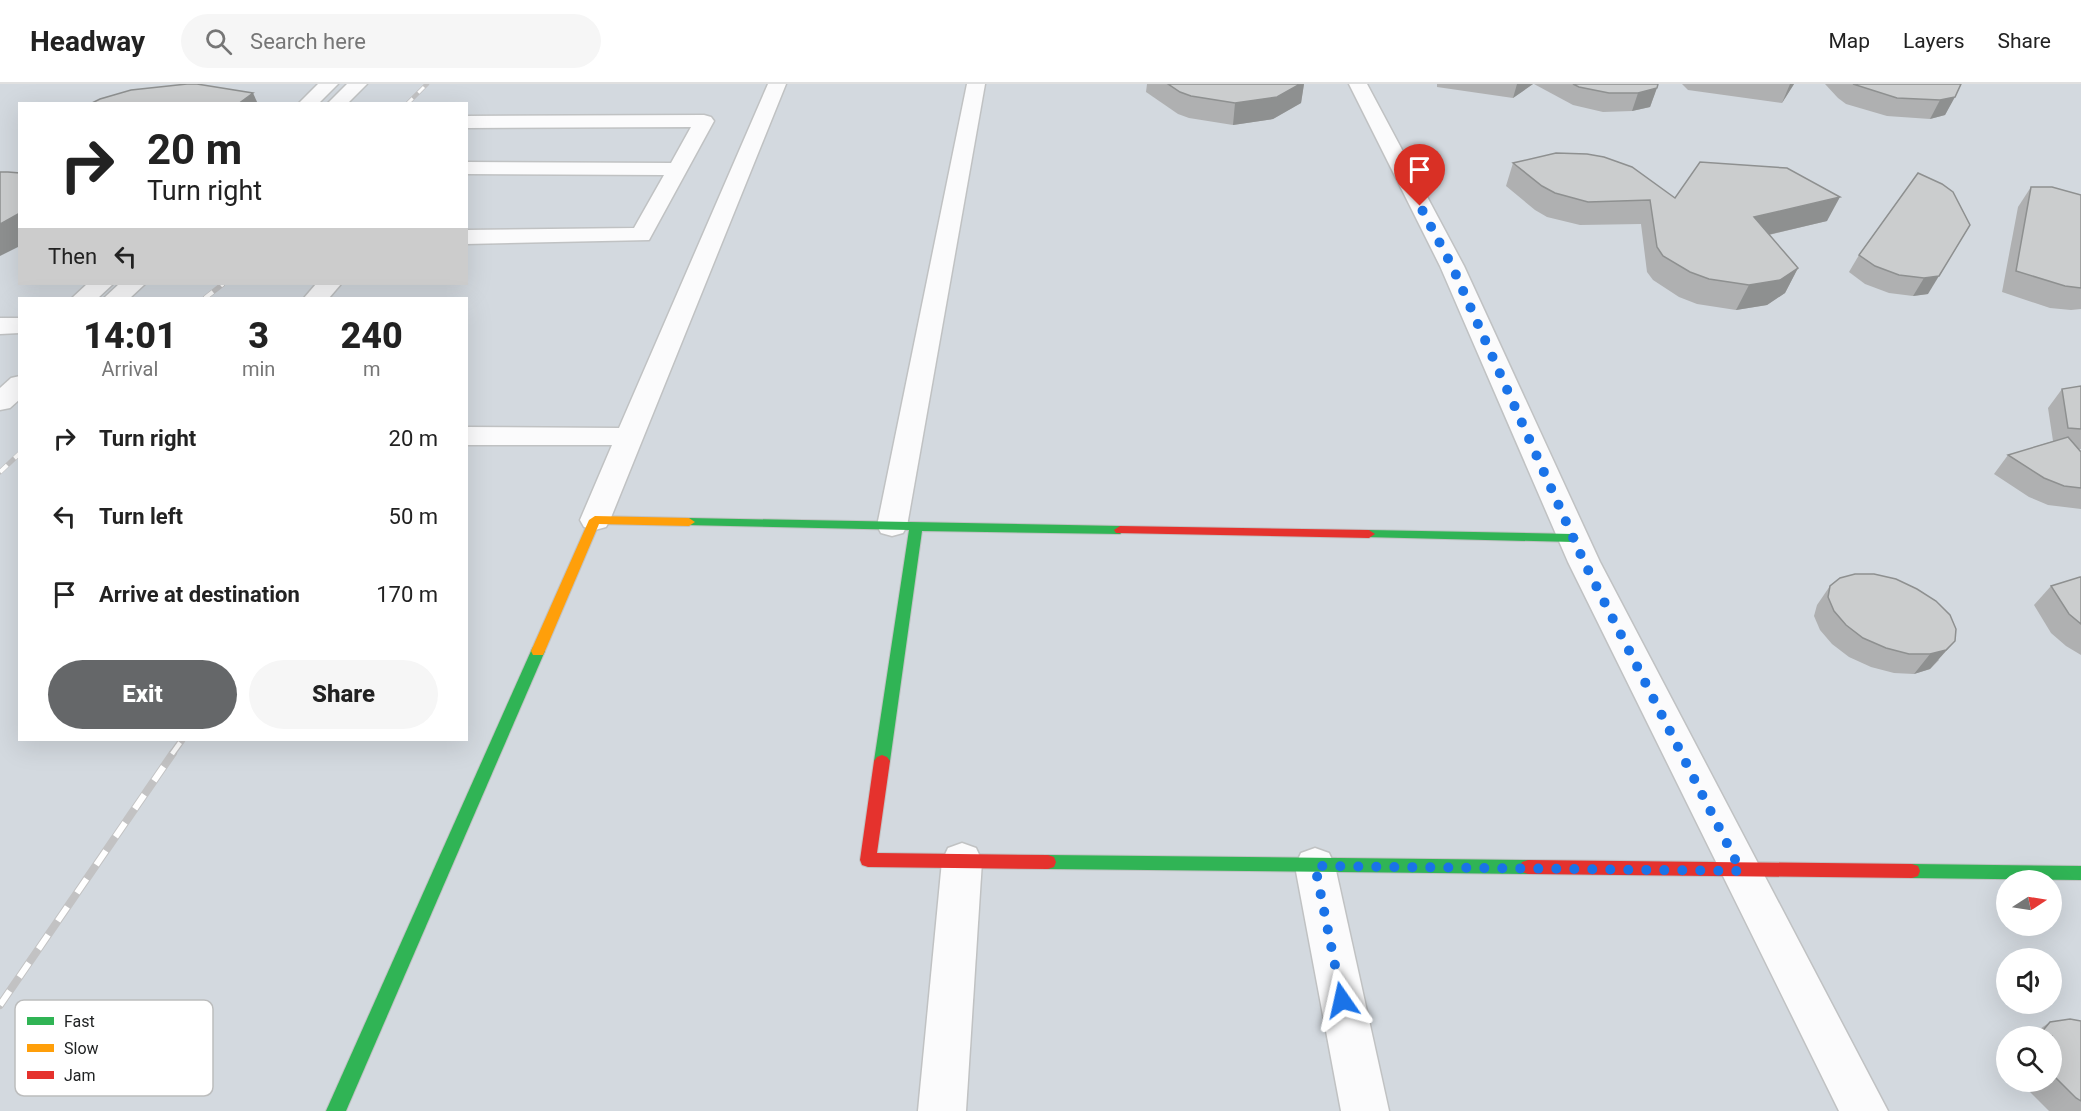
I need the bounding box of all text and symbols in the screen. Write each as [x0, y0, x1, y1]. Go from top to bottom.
search box [181, 14, 601, 68]
text: Headway [30, 25, 145, 58]
icon: search [202, 25, 235, 58]
text: Search here [250, 29, 366, 54]
text: Map [1828, 29, 1870, 53]
text: Layers [1903, 29, 1964, 53]
text: Share [1997, 29, 2051, 53]
text: 20 m [147, 125, 242, 174]
icon: right [48, 126, 126, 204]
pin [1394, 144, 1445, 206]
icon: arrive [1403, 153, 1436, 186]
text: Turn right [147, 175, 262, 207]
icon: left [109, 240, 142, 273]
text: Then [48, 244, 97, 269]
text: 14:01 [83, 315, 177, 357]
text: 3 [248, 315, 269, 357]
text: 240 [341, 315, 403, 357]
text: Arrival [102, 357, 158, 381]
text: min [242, 357, 275, 381]
text: m [363, 357, 380, 381]
icon: right [48, 422, 81, 455]
text: Turn right [99, 426, 196, 451]
text: 20 m [389, 426, 438, 451]
icon: left [48, 500, 81, 533]
text: Turn left [99, 504, 183, 529]
text: 50 m [389, 504, 438, 529]
icon: arrive [48, 578, 81, 611]
text: Arrive at destination [99, 582, 300, 607]
text: 170 m [376, 582, 438, 607]
button: Exit [48, 660, 237, 729]
button: Share [249, 660, 438, 729]
north arrow [1996, 870, 2062, 936]
map controls [1996, 870, 2062, 1092]
button: sound [1996, 948, 2062, 1014]
position arrow [1310, 968, 1374, 1032]
legend [15, 1000, 213, 1096]
text: Fast [64, 1012, 95, 1031]
button: search [1996, 1026, 2062, 1092]
text: Slow [64, 1039, 99, 1058]
text: Jam [64, 1066, 96, 1085]

